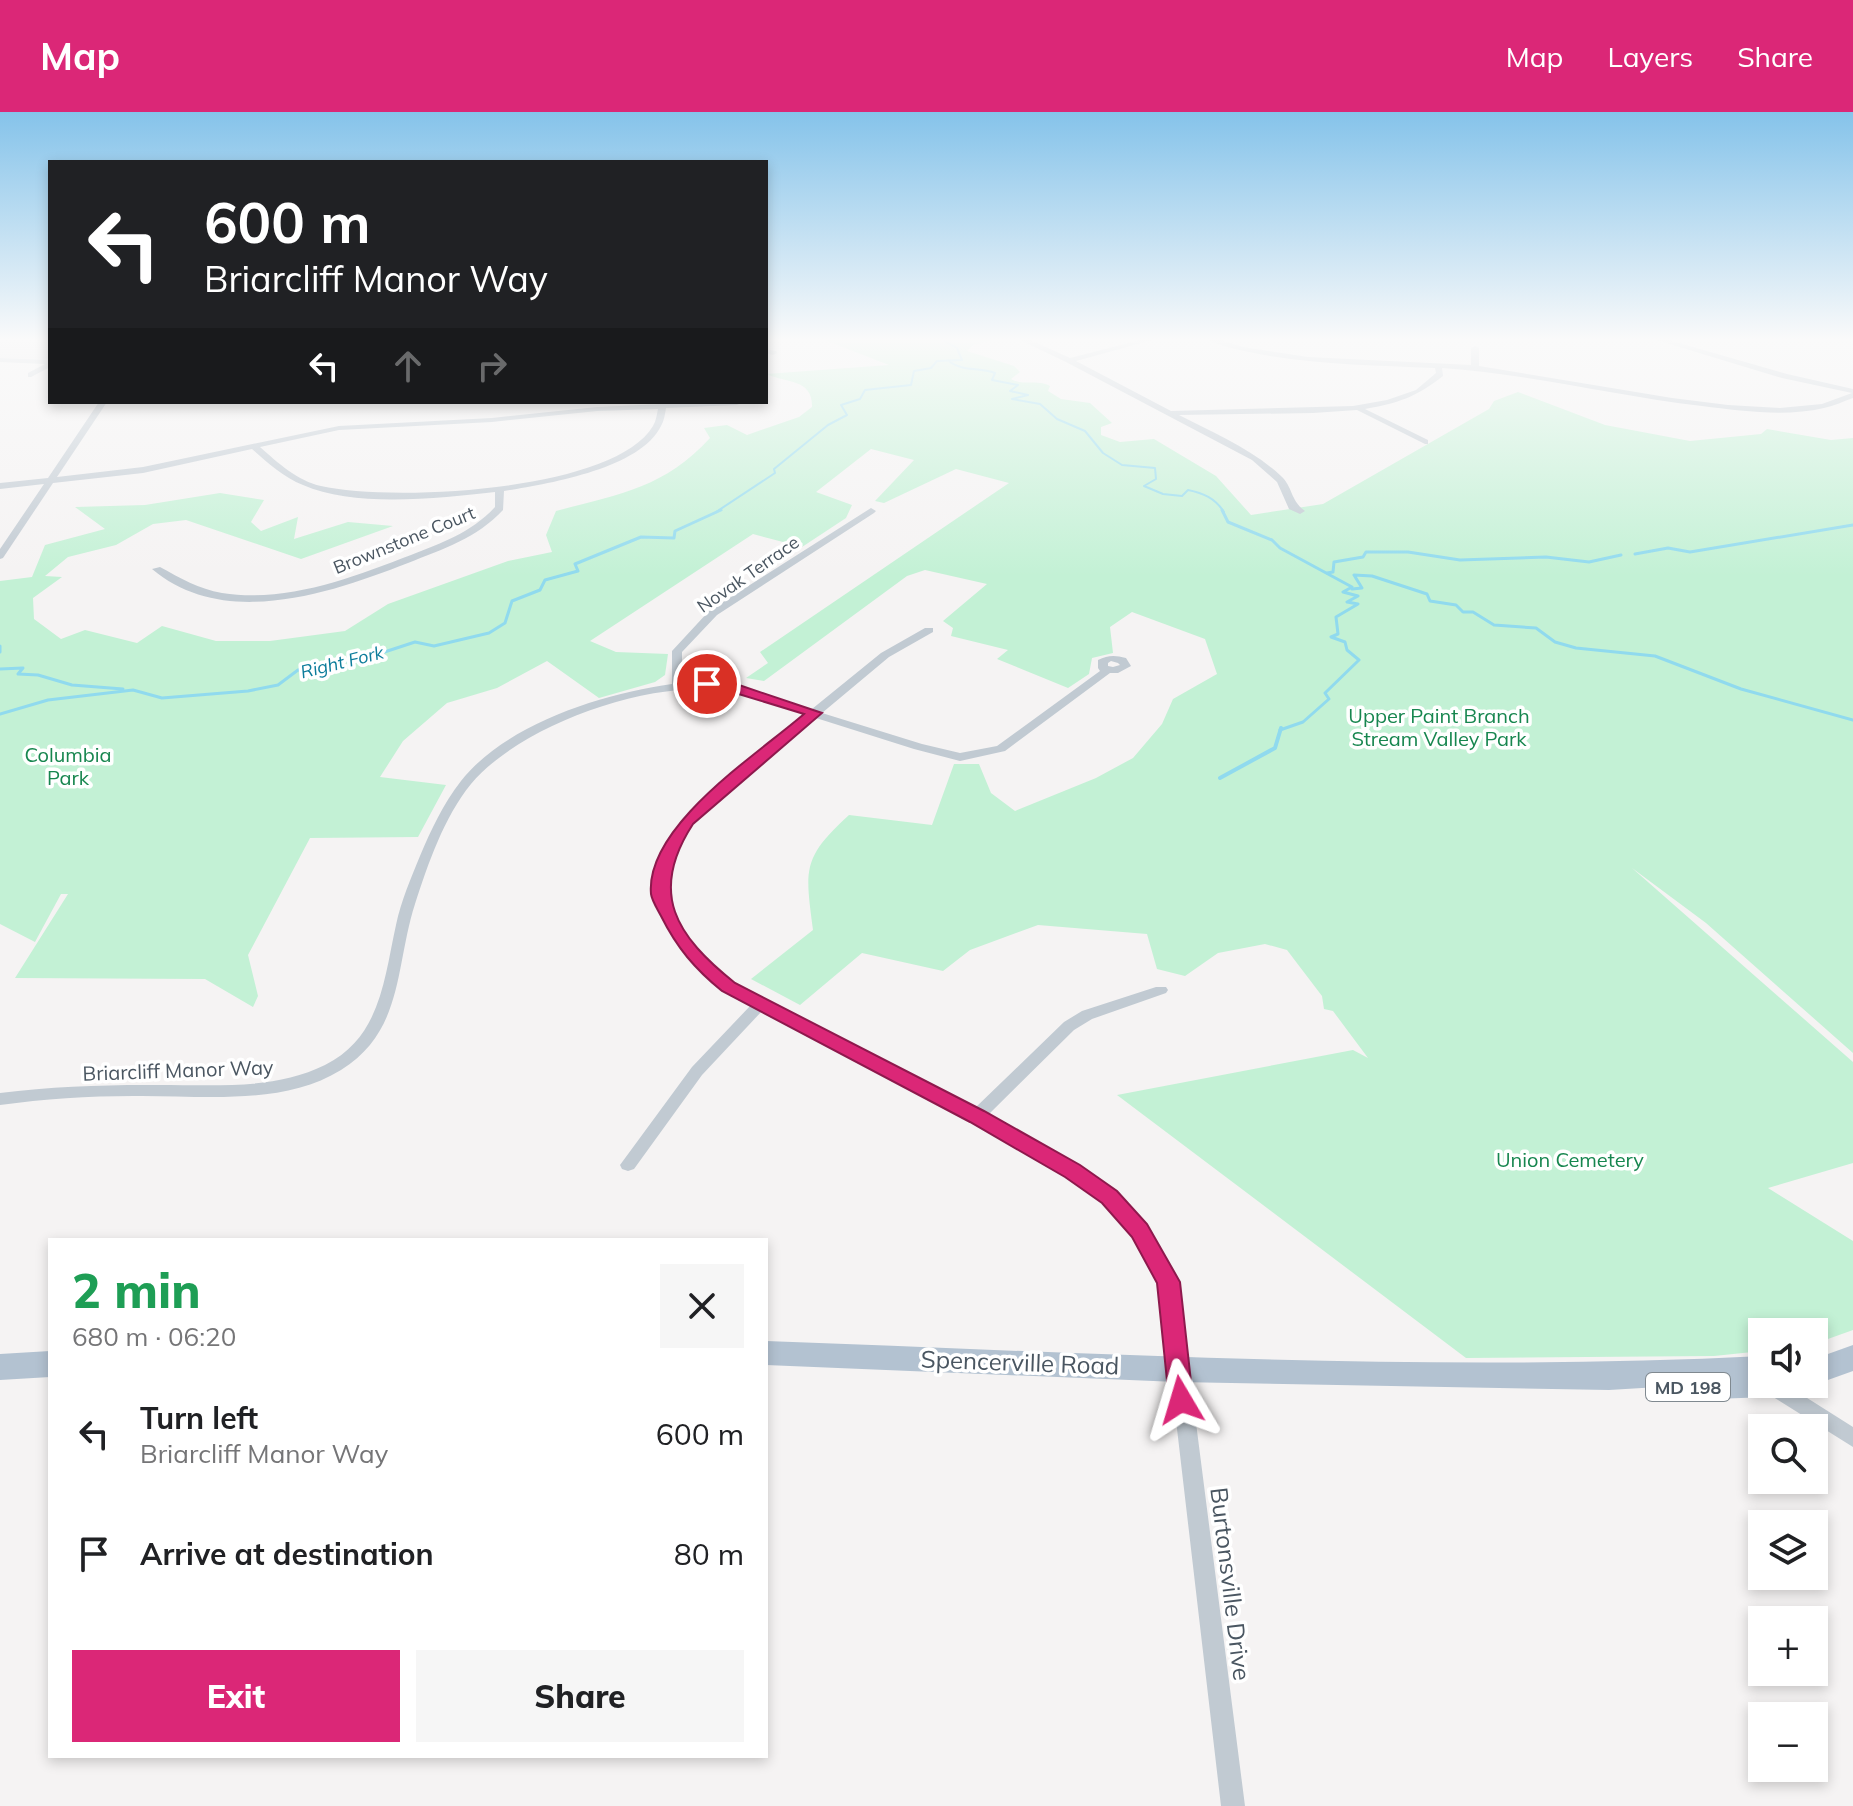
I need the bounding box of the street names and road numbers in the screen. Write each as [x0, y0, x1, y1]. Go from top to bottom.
street label: Brownstone Court [330, 501, 478, 579]
street label: Novak Terrace [693, 530, 803, 618]
street label: Briarcliff Manor Way [82, 1054, 274, 1086]
street label: Spencerville Road [920, 1344, 1120, 1380]
road number: MD 198 [1646, 1373, 1730, 1401]
street label: Burtonsville Drive [1204, 1486, 1258, 1682]

